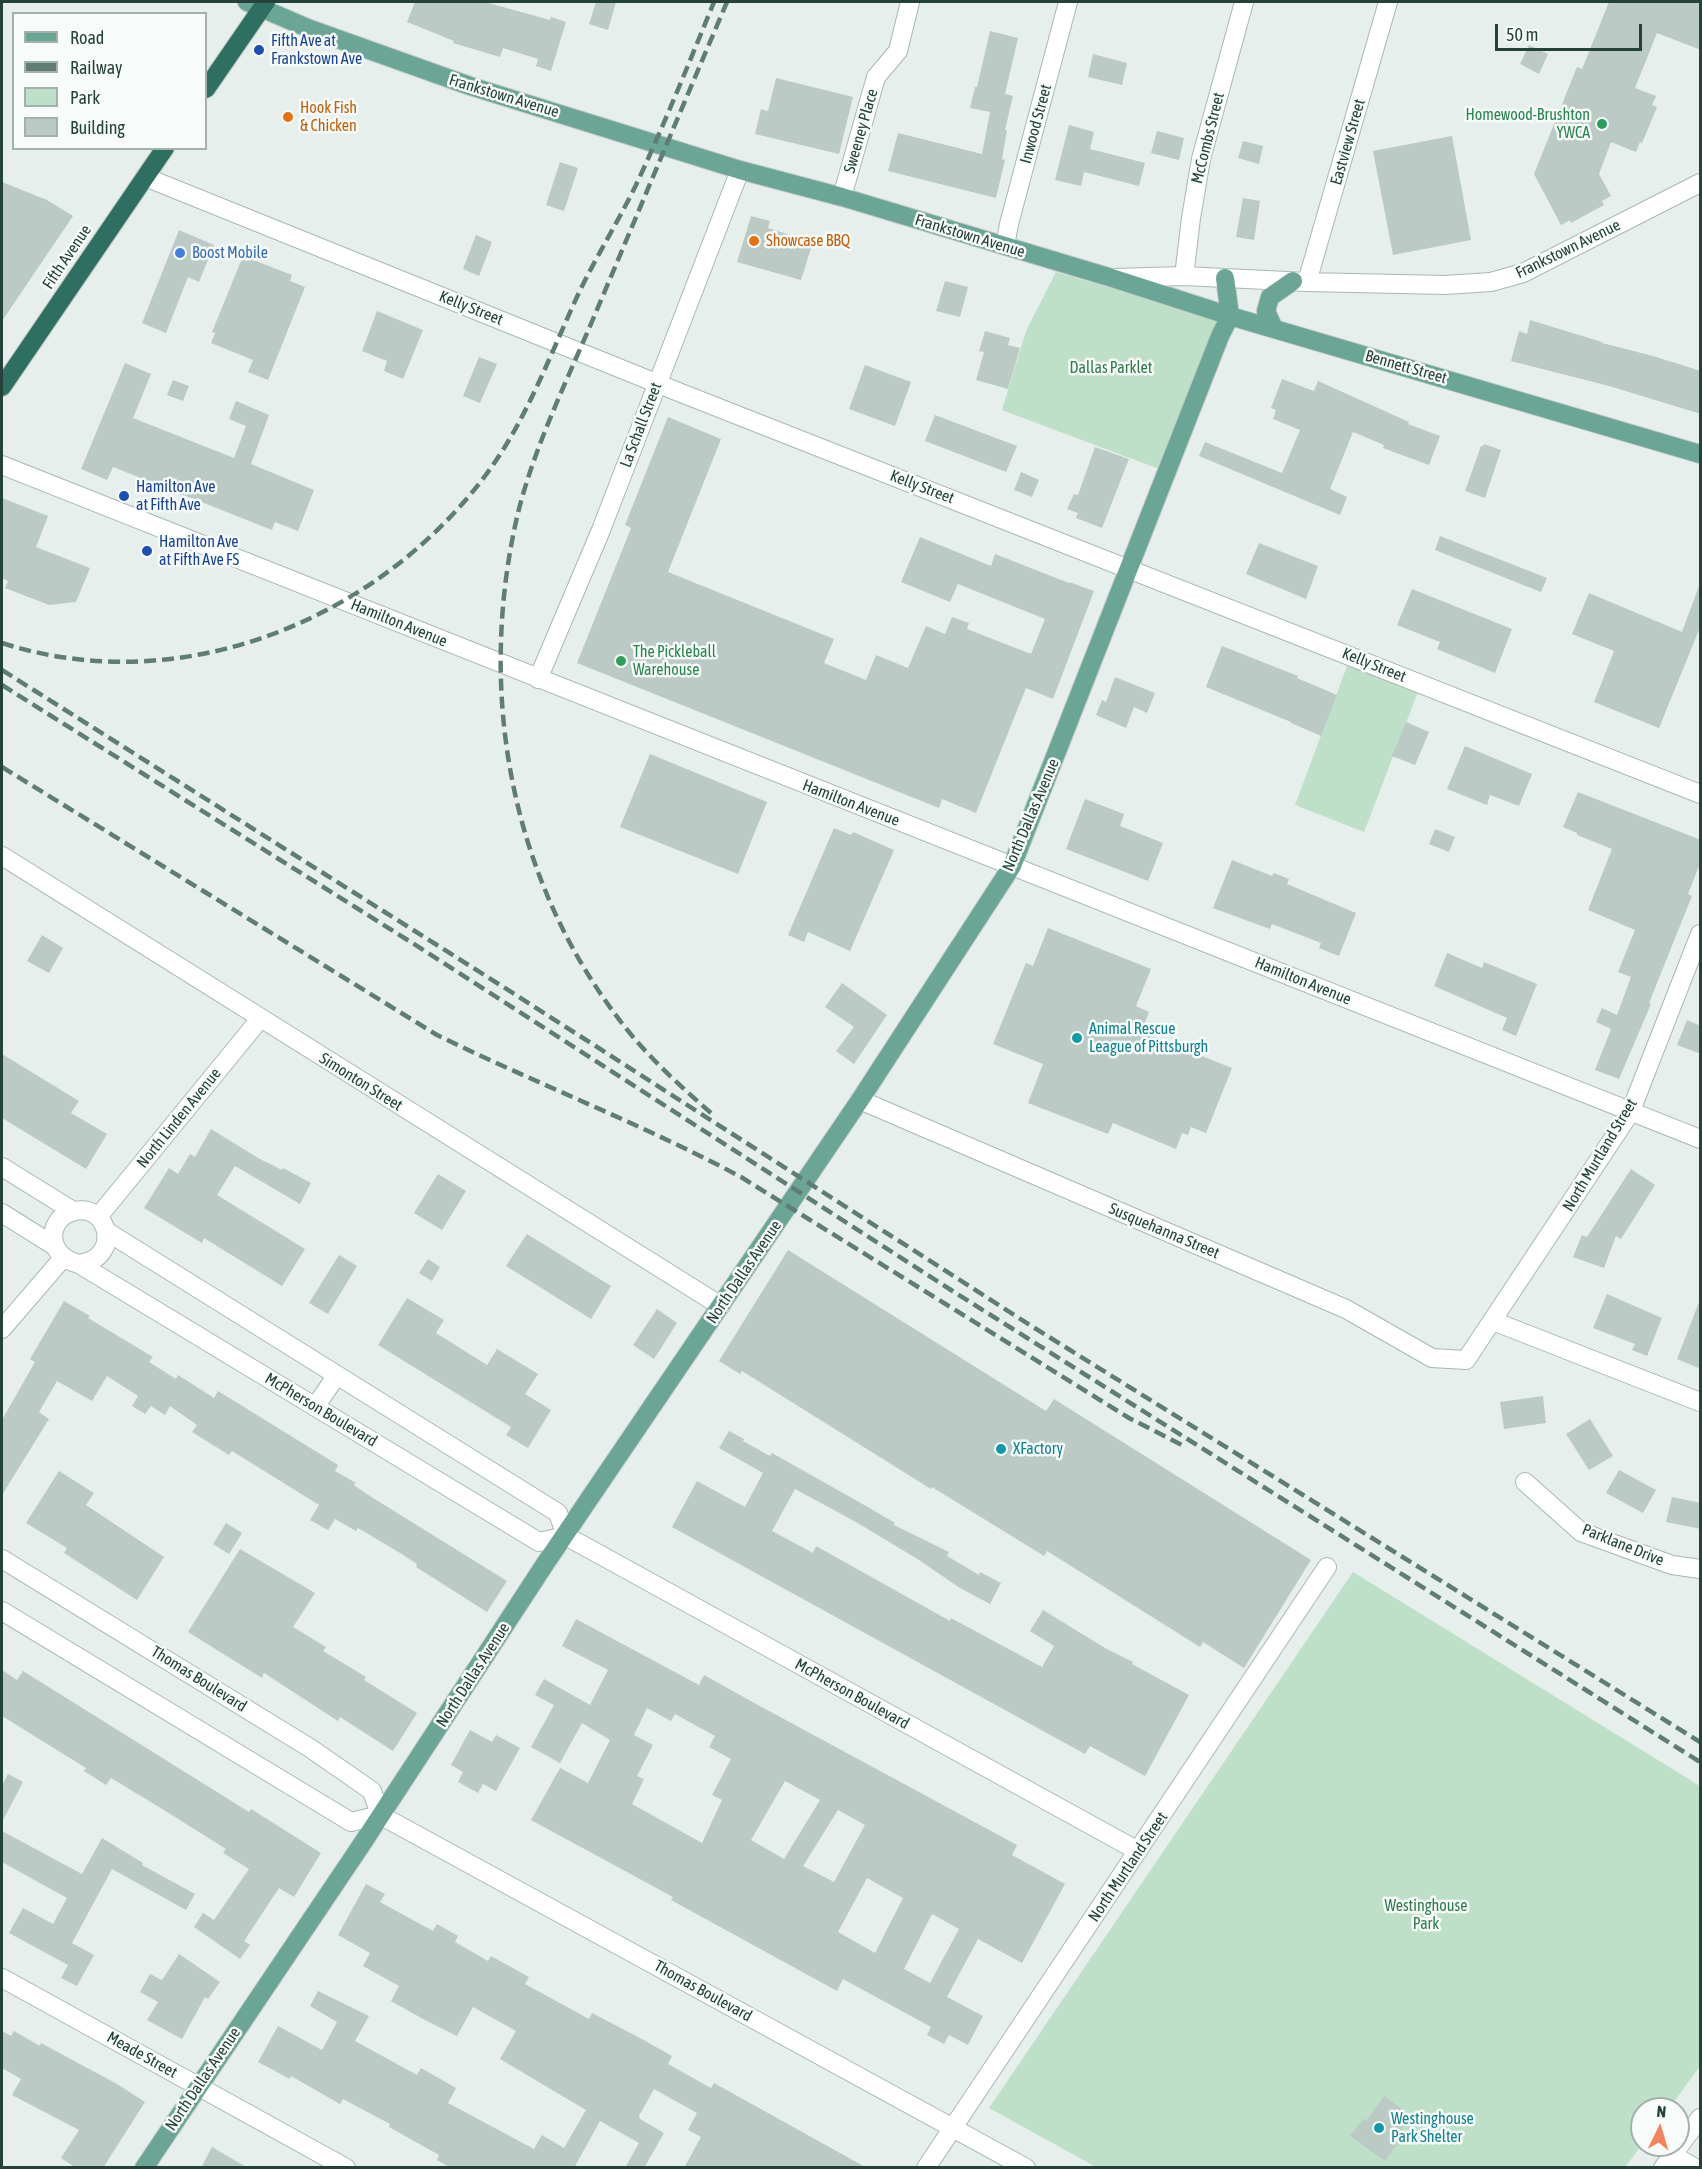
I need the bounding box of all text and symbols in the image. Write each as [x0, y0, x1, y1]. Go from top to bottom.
legend [12, 12, 207, 150]
scale bar [1498, 12, 1645, 50]
text: 50 m [1506, 24, 1538, 45]
text: Road [70, 27, 104, 48]
place label: Fifth Ave at Frankstown Ave [271, 31, 362, 69]
marker: Fifth Ave at Frankstown Ave [252, 43, 266, 57]
text: Railway [70, 57, 122, 78]
street label: Frankstown Avenue [447, 70, 561, 122]
street label: Inwood Street [1016, 82, 1056, 166]
text: Park [70, 87, 100, 108]
street label: Sweeney Place [840, 87, 882, 175]
street label: McCombs Street [1187, 90, 1229, 186]
street label: Eastview Street [1327, 97, 1369, 187]
place label: Hook Fish & Chicken [300, 98, 357, 136]
place label: Homewood-Brushton YWCA [1465, 105, 1590, 143]
marker: Hook Fish & Chicken [281, 110, 295, 124]
text: Building [70, 117, 125, 138]
marker: Homewood-Brushton YWCA [1595, 117, 1609, 131]
street label: Frankstown Avenue [913, 210, 1027, 262]
street label: Frankstown Avenue [1513, 215, 1623, 283]
street label: Fifth Avenue [39, 221, 95, 293]
place label: Showcase BBQ [766, 231, 850, 251]
marker: Showcase BBQ [747, 234, 761, 248]
place label: Boost Mobile [192, 243, 268, 263]
marker: Boost Mobile [173, 246, 187, 260]
street label: Kelly Street [436, 287, 506, 329]
street label: Bennett Street [1363, 346, 1449, 388]
park label: Dallas Parklet [1070, 358, 1152, 378]
street label: La Schall Street [616, 380, 666, 470]
street label: Kelly Street [887, 466, 957, 508]
place label: Hamilton Ave at Fifth Ave [136, 477, 216, 515]
marker: Hamilton Ave at Fifth Ave [117, 489, 131, 503]
place label: Hamilton Ave at Fifth Ave FS [159, 532, 239, 570]
marker: Hamilton Ave at Fifth Ave FS [140, 544, 154, 558]
street label: Hamilton Avenue [348, 595, 450, 651]
place label: The Pickleball Warehouse [633, 642, 716, 680]
street label: Kelly Street [1339, 644, 1409, 686]
marker: The Pickleball Warehouse [614, 654, 628, 668]
street label: North Dallas Avenue [999, 756, 1063, 874]
street label: Hamilton Avenue [800, 776, 902, 830]
street label: Hamilton Avenue [1252, 953, 1354, 1009]
place label: Animal Rescue League of Pittsburgh [1089, 1019, 1208, 1057]
marker: Animal Rescue League of Pittsburgh [1070, 1031, 1084, 1045]
street label: Simonton Street [316, 1049, 406, 1115]
street label: North Linden Avenue [133, 1064, 225, 1172]
street label: North Murtland Street [1559, 1095, 1641, 1215]
street label: Susquehanna Street [1106, 1199, 1222, 1263]
street label: North Dallas Avenue [702, 1217, 786, 1327]
street label: McPherson Boulevard [261, 1369, 381, 1451]
place label: XFactory [1013, 1439, 1063, 1459]
marker: XFactory [994, 1442, 1008, 1456]
street label: Parklane Drive [1579, 1520, 1667, 1570]
street label: North Dallas Avenue [432, 1619, 514, 1731]
street label: Thomas Boulevard [148, 1642, 250, 1716]
street label: McPherson Boulevard [792, 1655, 912, 1733]
street label: North Murtland Street [1084, 1809, 1172, 1925]
park label: Westinghouse Park [1385, 1896, 1467, 1934]
street label: Thomas Boulevard [651, 1956, 755, 2026]
street label: North Dallas Avenue [161, 2024, 245, 2134]
street label: Meade Street [103, 2028, 181, 2082]
north arrow [1630, 2097, 1690, 2157]
text: N [1656, 2102, 1667, 2120]
place label: Westinghouse Park Shelter [1391, 2109, 1474, 2147]
marker: Westinghouse Park Shelter [1372, 2121, 1386, 2135]

